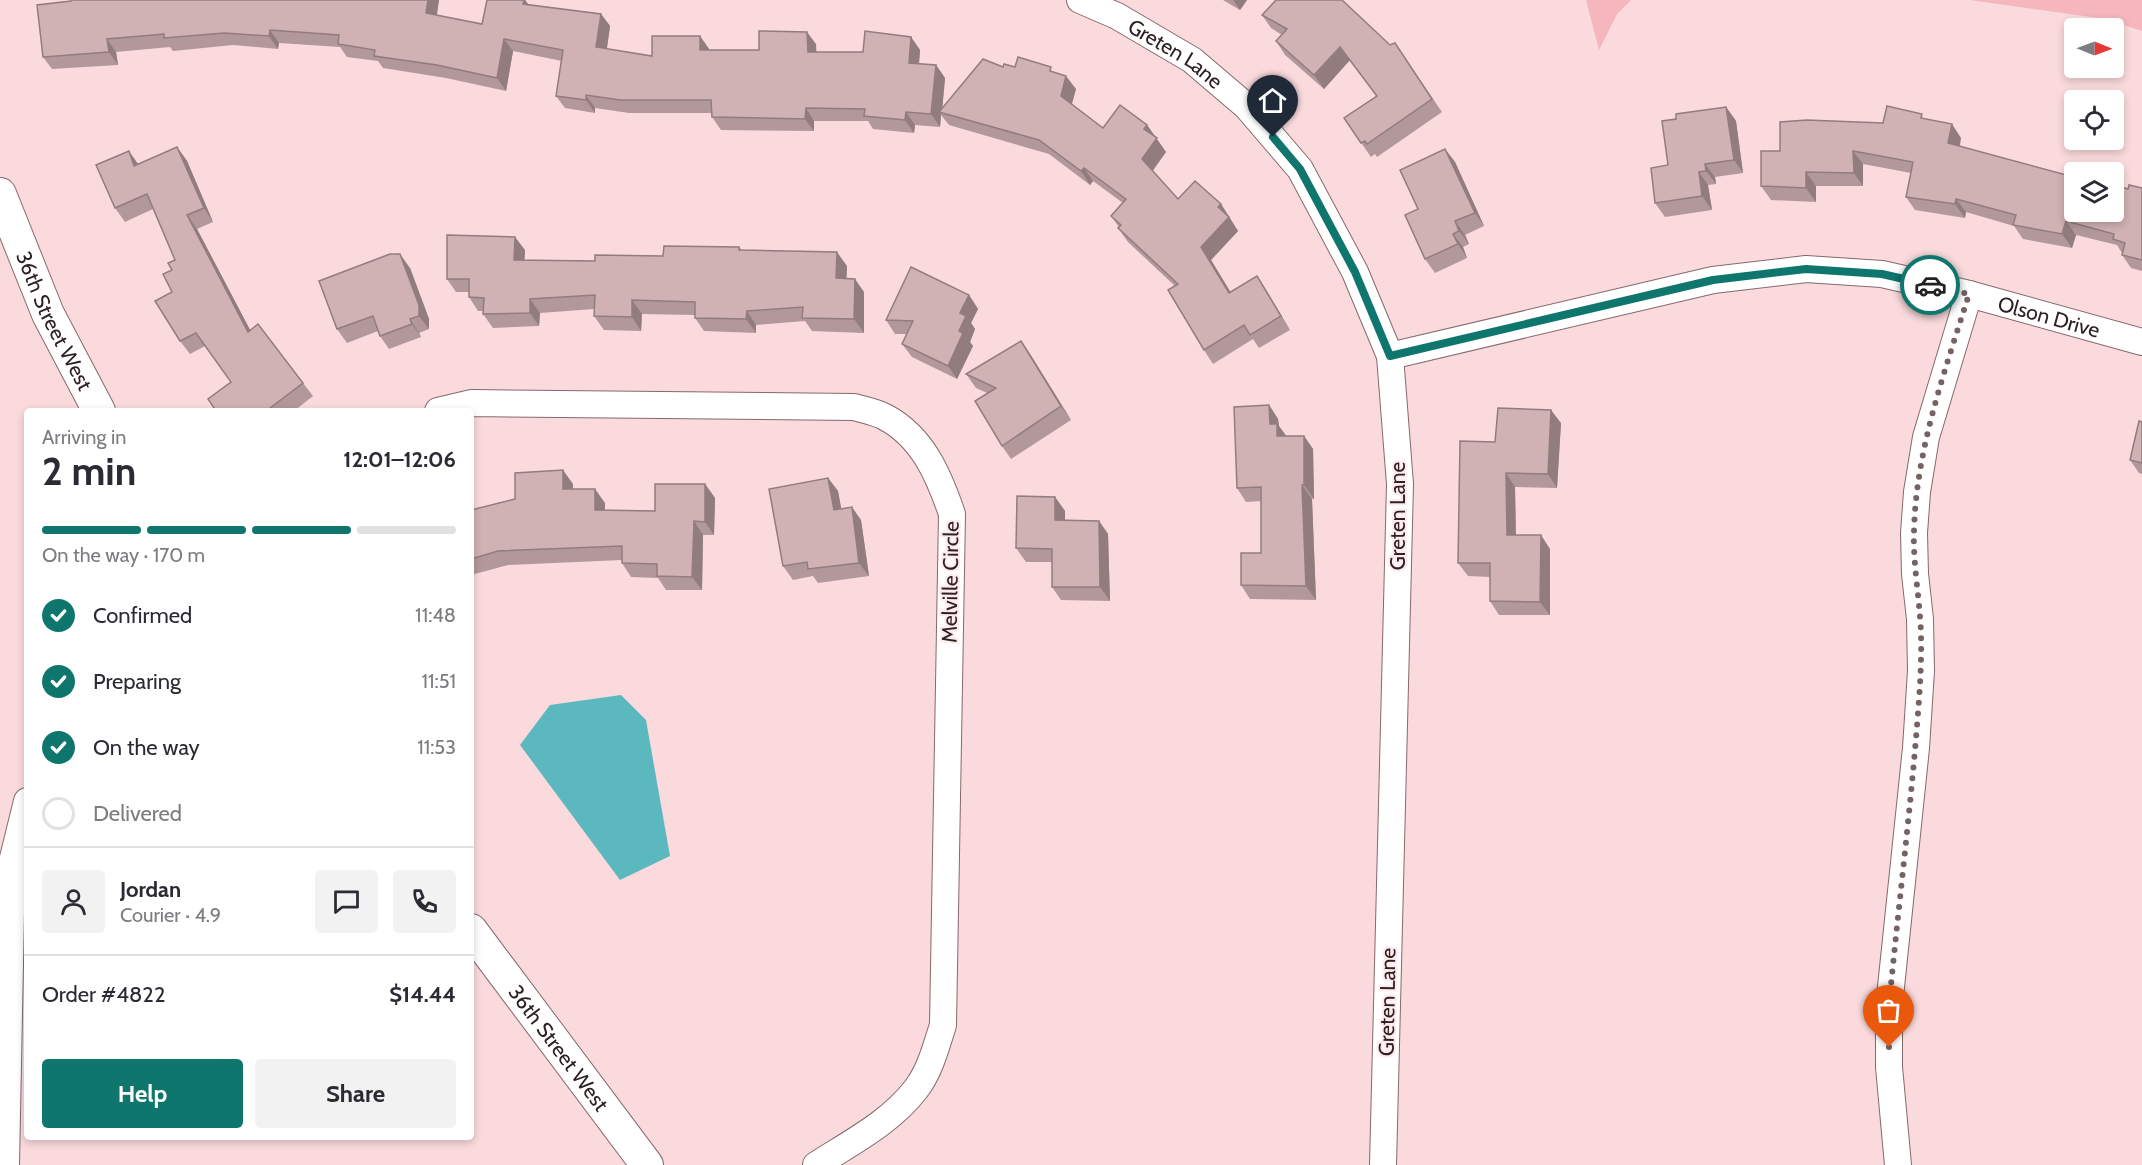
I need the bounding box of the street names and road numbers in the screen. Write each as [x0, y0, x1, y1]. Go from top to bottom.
street label: Greten Lane [1124, 13, 1228, 94]
street label: 36th Street West [12, 247, 98, 394]
street label: Olson Drive [1995, 290, 2103, 342]
street label: Greten Lane [1385, 462, 1410, 570]
street label: Melville Circle [936, 521, 964, 643]
street label: Greten Lane [1374, 947, 1400, 1056]
street label: 36th Street West [504, 980, 614, 1116]

